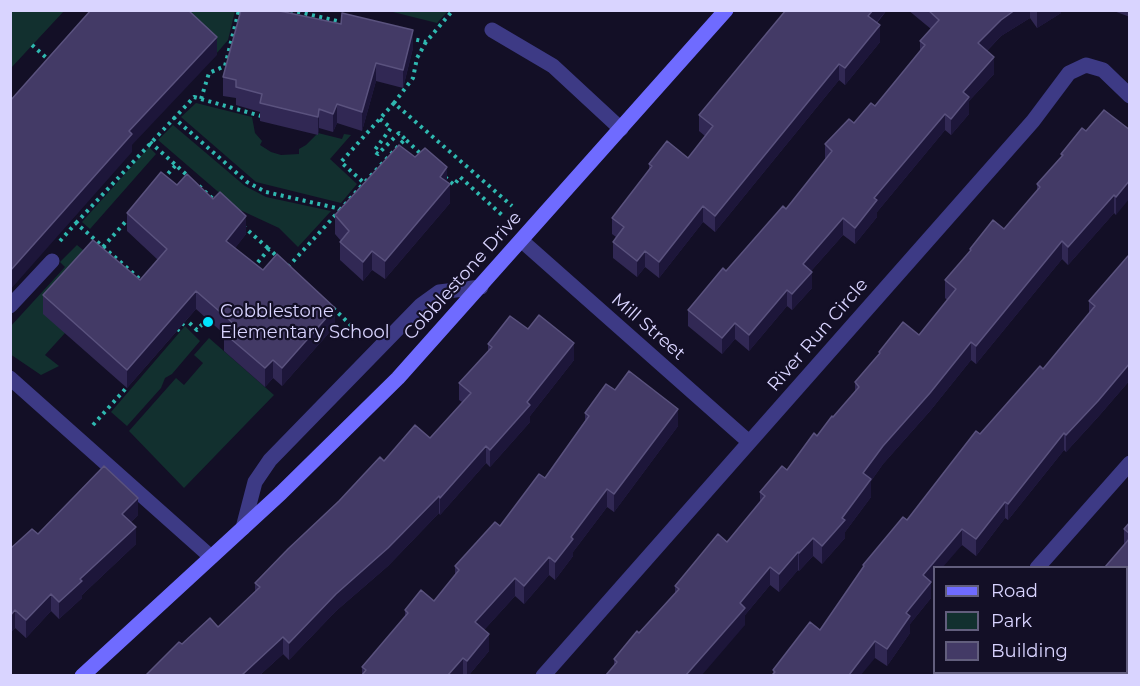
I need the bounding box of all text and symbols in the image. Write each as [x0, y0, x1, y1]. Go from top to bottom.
street label: Cobblestone Drive [400, 207, 526, 345]
street label: River Run Circle [763, 274, 873, 396]
street label: Mill Street [607, 289, 689, 365]
place label: Cobblestone Elementary School [220, 301, 390, 344]
marker: Cobblestone Elementary School [201, 315, 215, 329]
legend [933, 566, 1128, 674]
text: Road [991, 580, 1038, 602]
text: Park [991, 610, 1032, 632]
text: Building [991, 640, 1068, 662]

